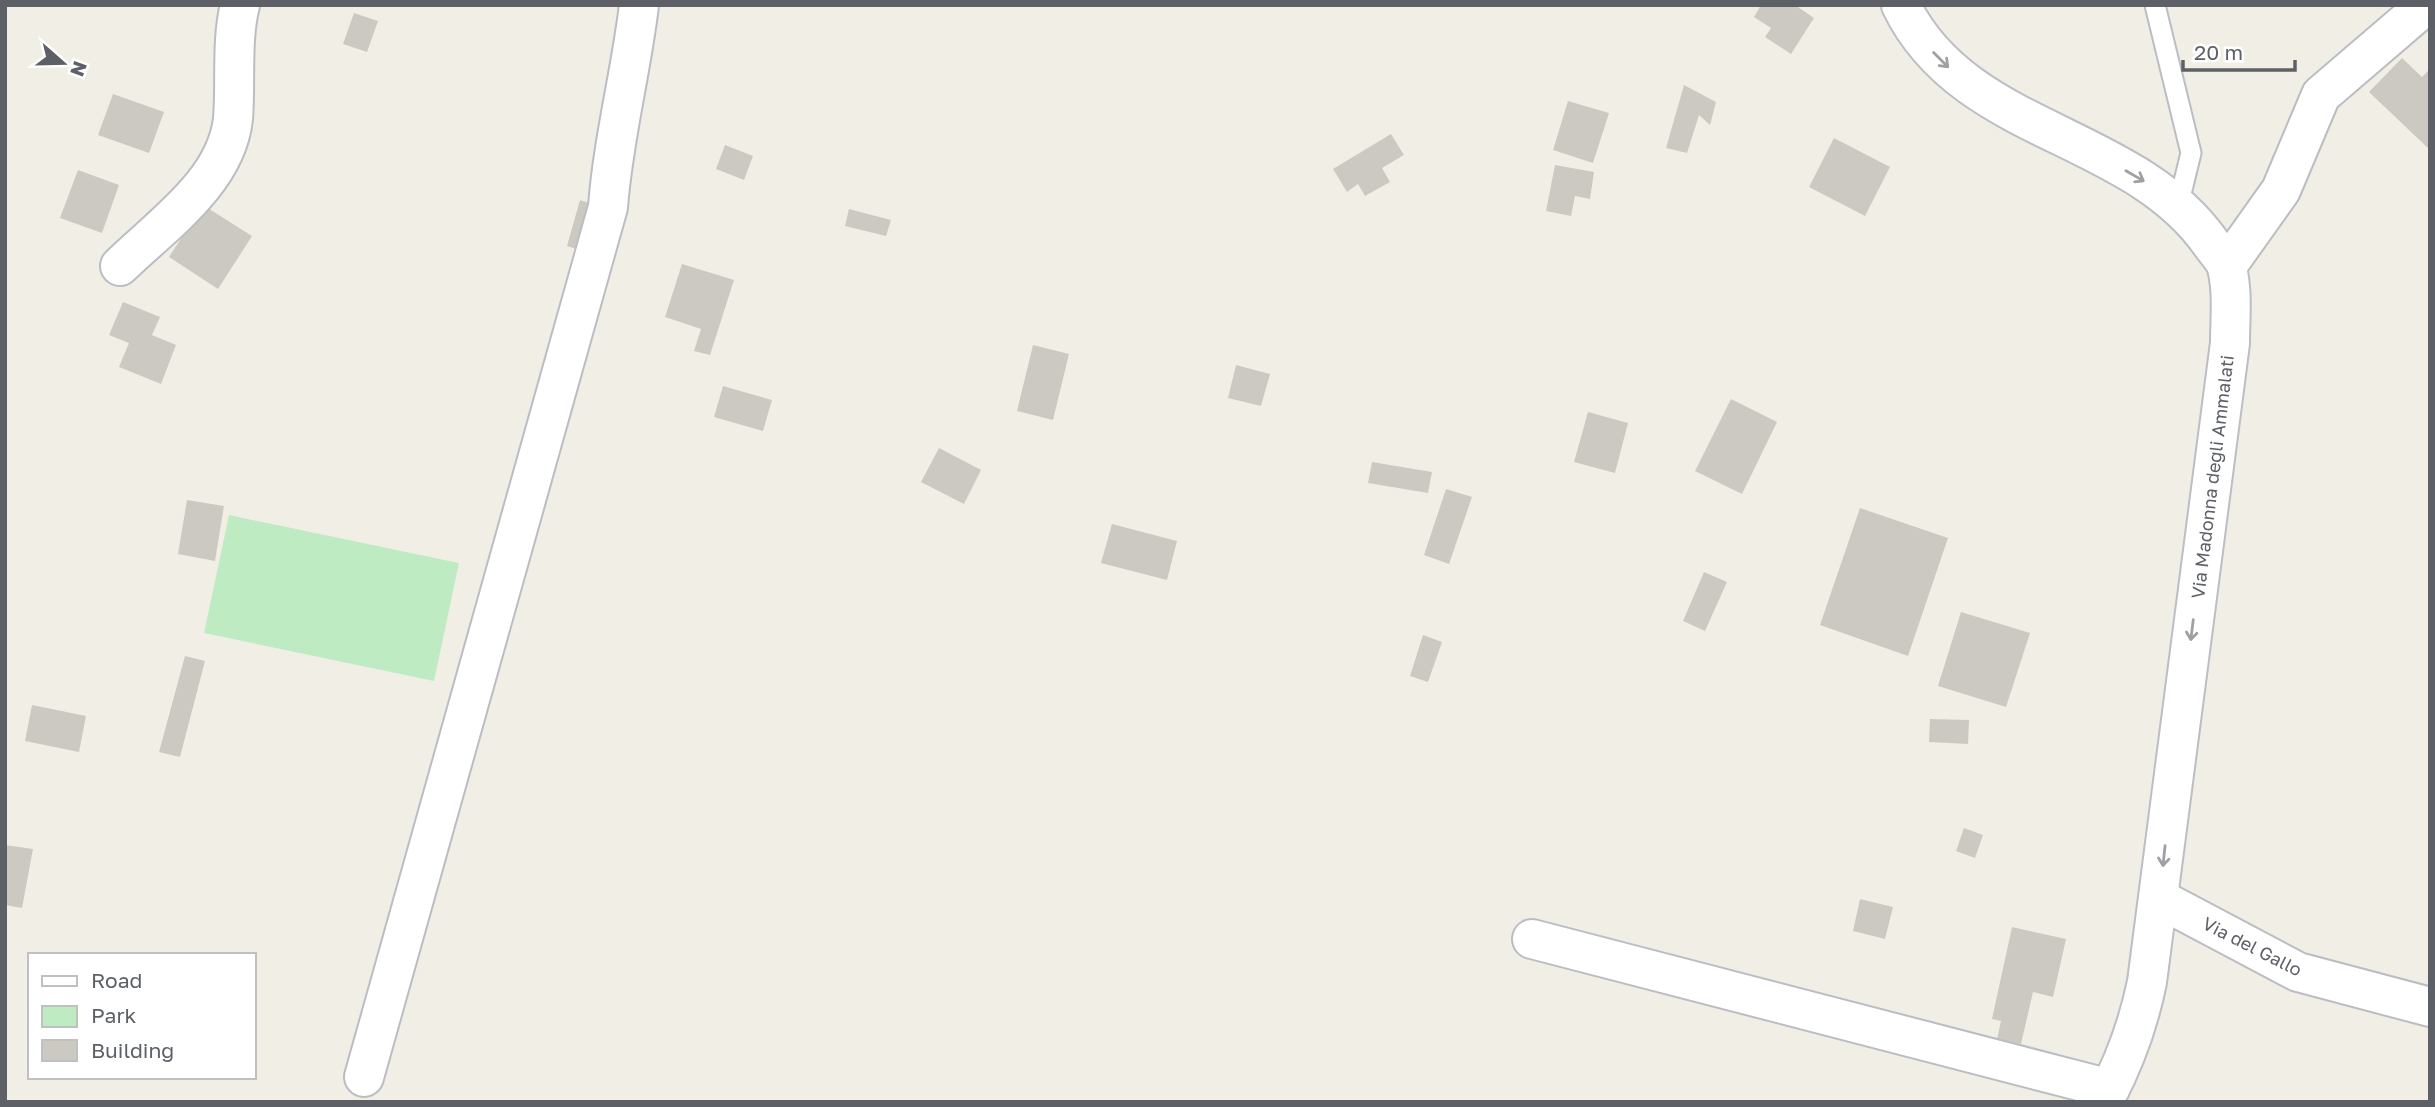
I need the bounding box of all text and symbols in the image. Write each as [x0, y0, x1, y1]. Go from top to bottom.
north arrow [28, 28, 98, 98]
scale bar [2183, 28, 2295, 72]
text: 20 m [2194, 39, 2243, 65]
one-way arrow [1932, 52, 1949, 69]
text: N [66, 58, 93, 80]
one-way arrow [2125, 169, 2145, 183]
street label: Via Madonna degli Ammalati [2186, 354, 2238, 600]
one-way arrow [2186, 619, 2199, 641]
one-way arrow [2158, 844, 2171, 867]
street label: Via del Gallo [2199, 912, 2306, 981]
legend [28, 953, 256, 1079]
text: Road [91, 967, 142, 993]
text: Park [91, 1002, 137, 1028]
text: Building [91, 1037, 174, 1063]

